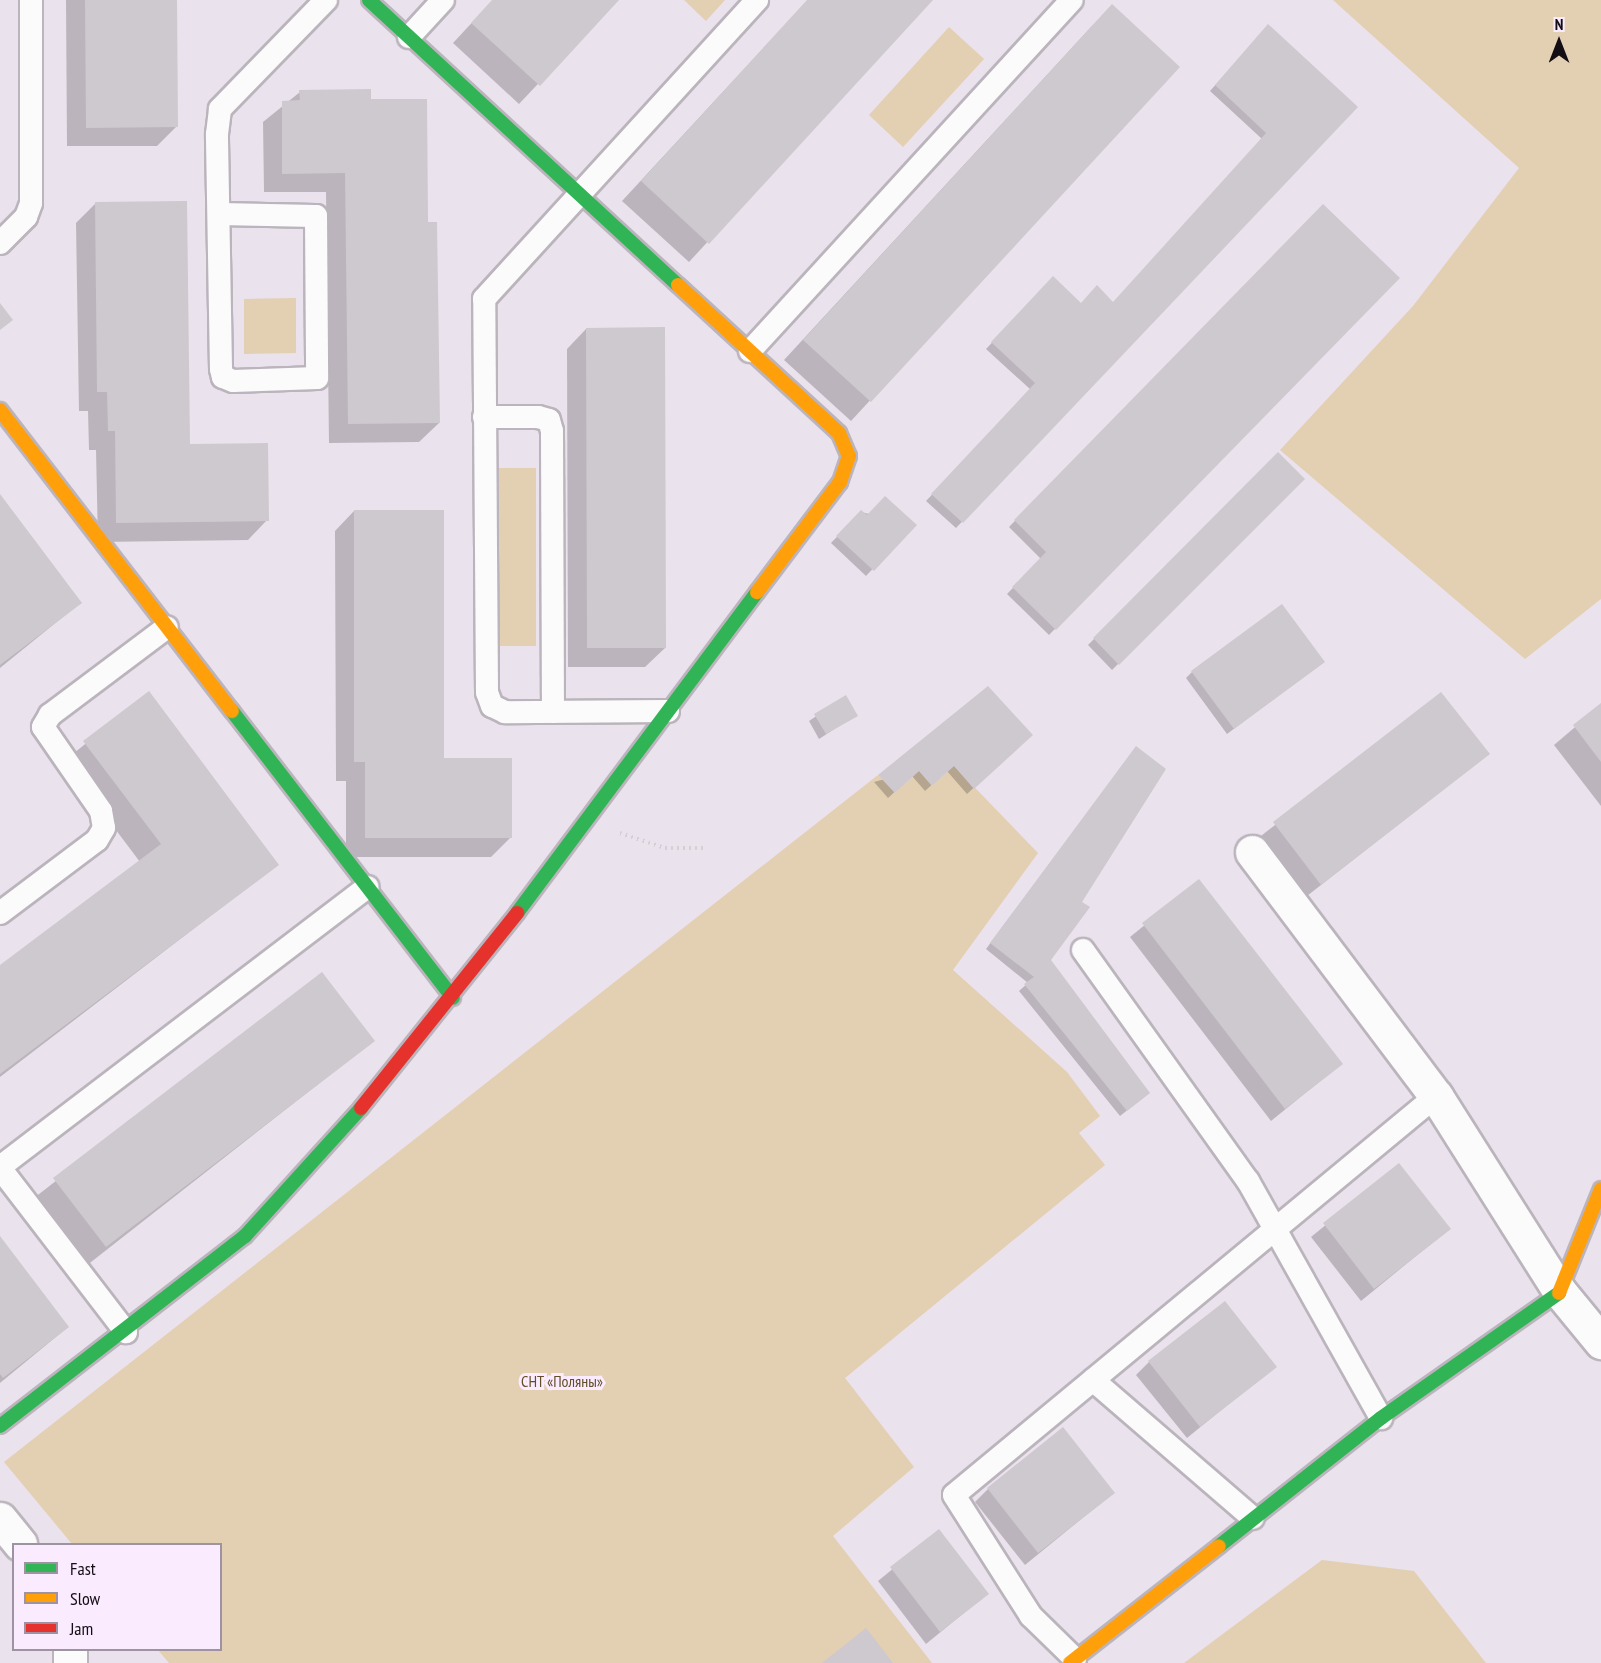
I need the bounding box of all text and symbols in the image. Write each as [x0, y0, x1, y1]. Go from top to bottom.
north arrow [1529, 12, 1589, 72]
text: N [1555, 14, 1563, 34]
park label: СНТ «Поляны» [521, 1371, 603, 1391]
legend [12, 1543, 222, 1651]
text: Fast [70, 1557, 96, 1580]
text: Slow [70, 1587, 100, 1610]
text: Jam [70, 1617, 93, 1640]

